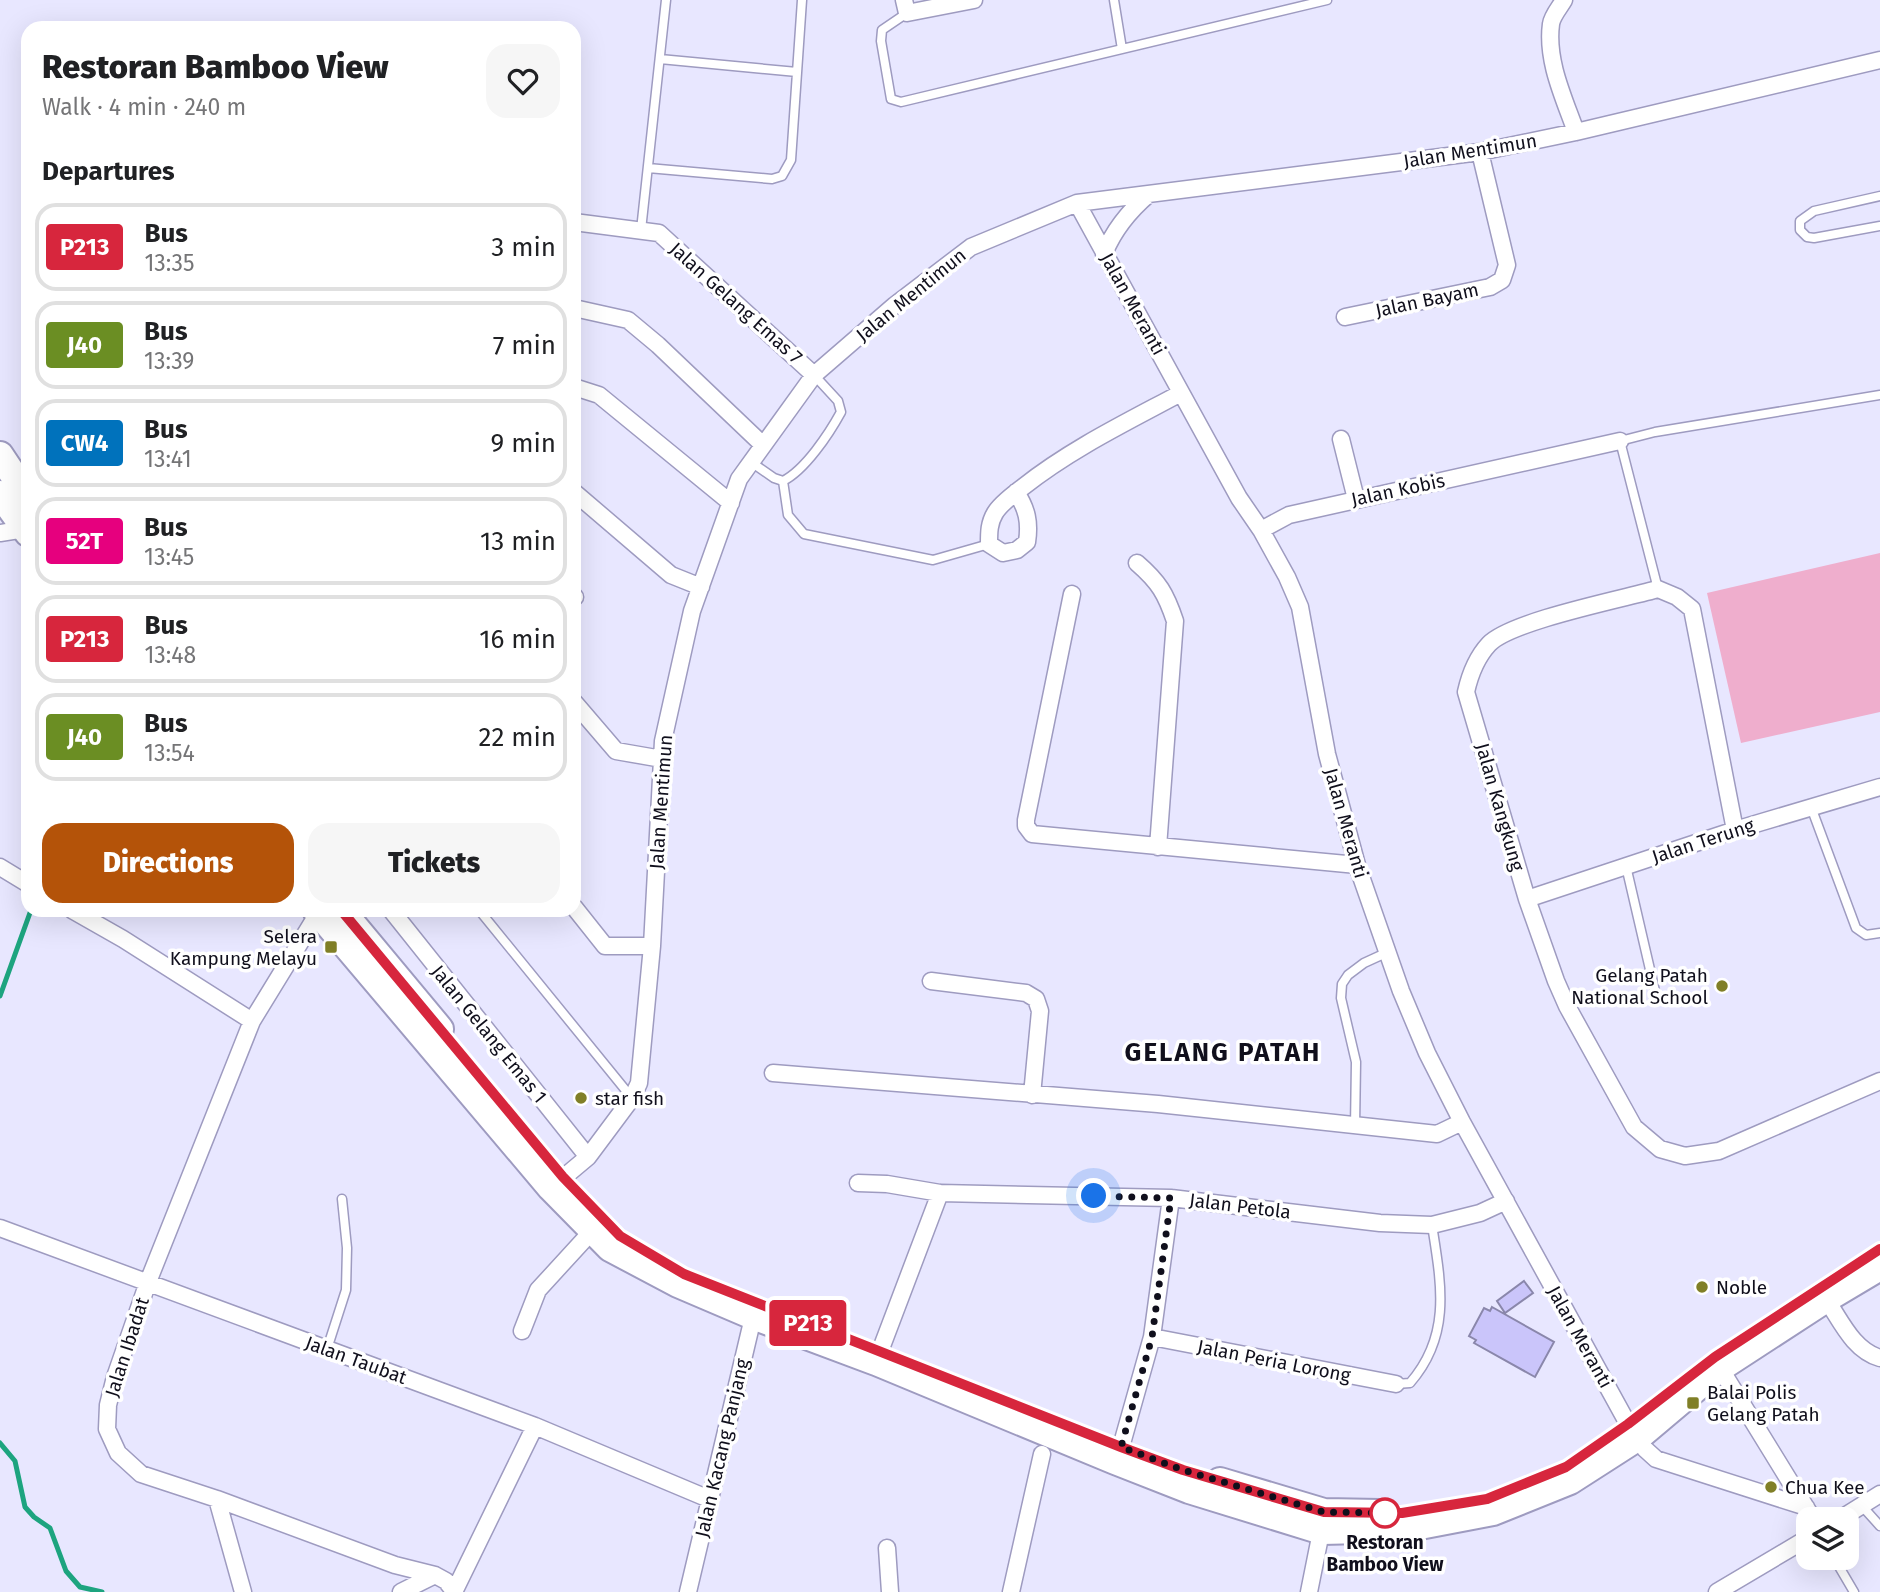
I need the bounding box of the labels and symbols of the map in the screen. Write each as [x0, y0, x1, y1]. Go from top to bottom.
street label: Jalan Mentimun [1402, 129, 1538, 173]
street label: Jalan Gelang Emas 7 [665, 237, 807, 369]
street label: Jalan Mentimun [851, 244, 971, 346]
street label: Jalan Meranti [1095, 249, 1171, 359]
street label: Jalan Bayam [1373, 278, 1481, 322]
street label: Jalan Kobis [1349, 469, 1447, 511]
street label: Jalan Mentimun [645, 734, 677, 870]
street label: Jalan Kangkung [1471, 740, 1529, 874]
street label: Jalan Meranti [1319, 765, 1373, 881]
street label: Jalan Terung [1649, 814, 1757, 868]
place label: Selera Kampung Melayu [170, 925, 317, 970]
marker: Selera Kampung Melayu [323, 939, 339, 955]
street label: Jalan Gelang Emas 1 [426, 960, 552, 1108]
place label: Gelang Patah National School [1571, 964, 1708, 1009]
marker: Gelang Patah National School [1714, 978, 1730, 994]
district label: GELANG PATAH [1125, 1037, 1321, 1068]
place label: star fish [595, 1087, 664, 1110]
marker: star fish [573, 1090, 589, 1106]
your location [1076, 1178, 1111, 1213]
street label: Jalan Petola [1188, 1188, 1292, 1224]
place label: Noble [1716, 1276, 1767, 1299]
marker: Noble [1694, 1279, 1710, 1295]
street label: Jalan Meranti [1542, 1282, 1618, 1392]
street label: Jalan Ibadat [100, 1294, 154, 1400]
line badge: P213 [759, 1300, 857, 1346]
street label: Jalan Taubat [302, 1331, 410, 1389]
street label: Jalan Peria Lorong [1195, 1335, 1353, 1387]
street label: Jalan Kacang Panjang [690, 1356, 754, 1540]
place label: Balai Polis Gelang Patah [1707, 1381, 1820, 1426]
marker: Balai Polis Gelang Patah [1685, 1395, 1701, 1411]
place label: Chua Kee [1785, 1476, 1865, 1499]
marker: Chua Kee [1763, 1479, 1779, 1495]
marker: Restoran Bamboo View [1370, 1498, 1400, 1528]
place label: Restoran Bamboo View [1326, 1531, 1444, 1576]

